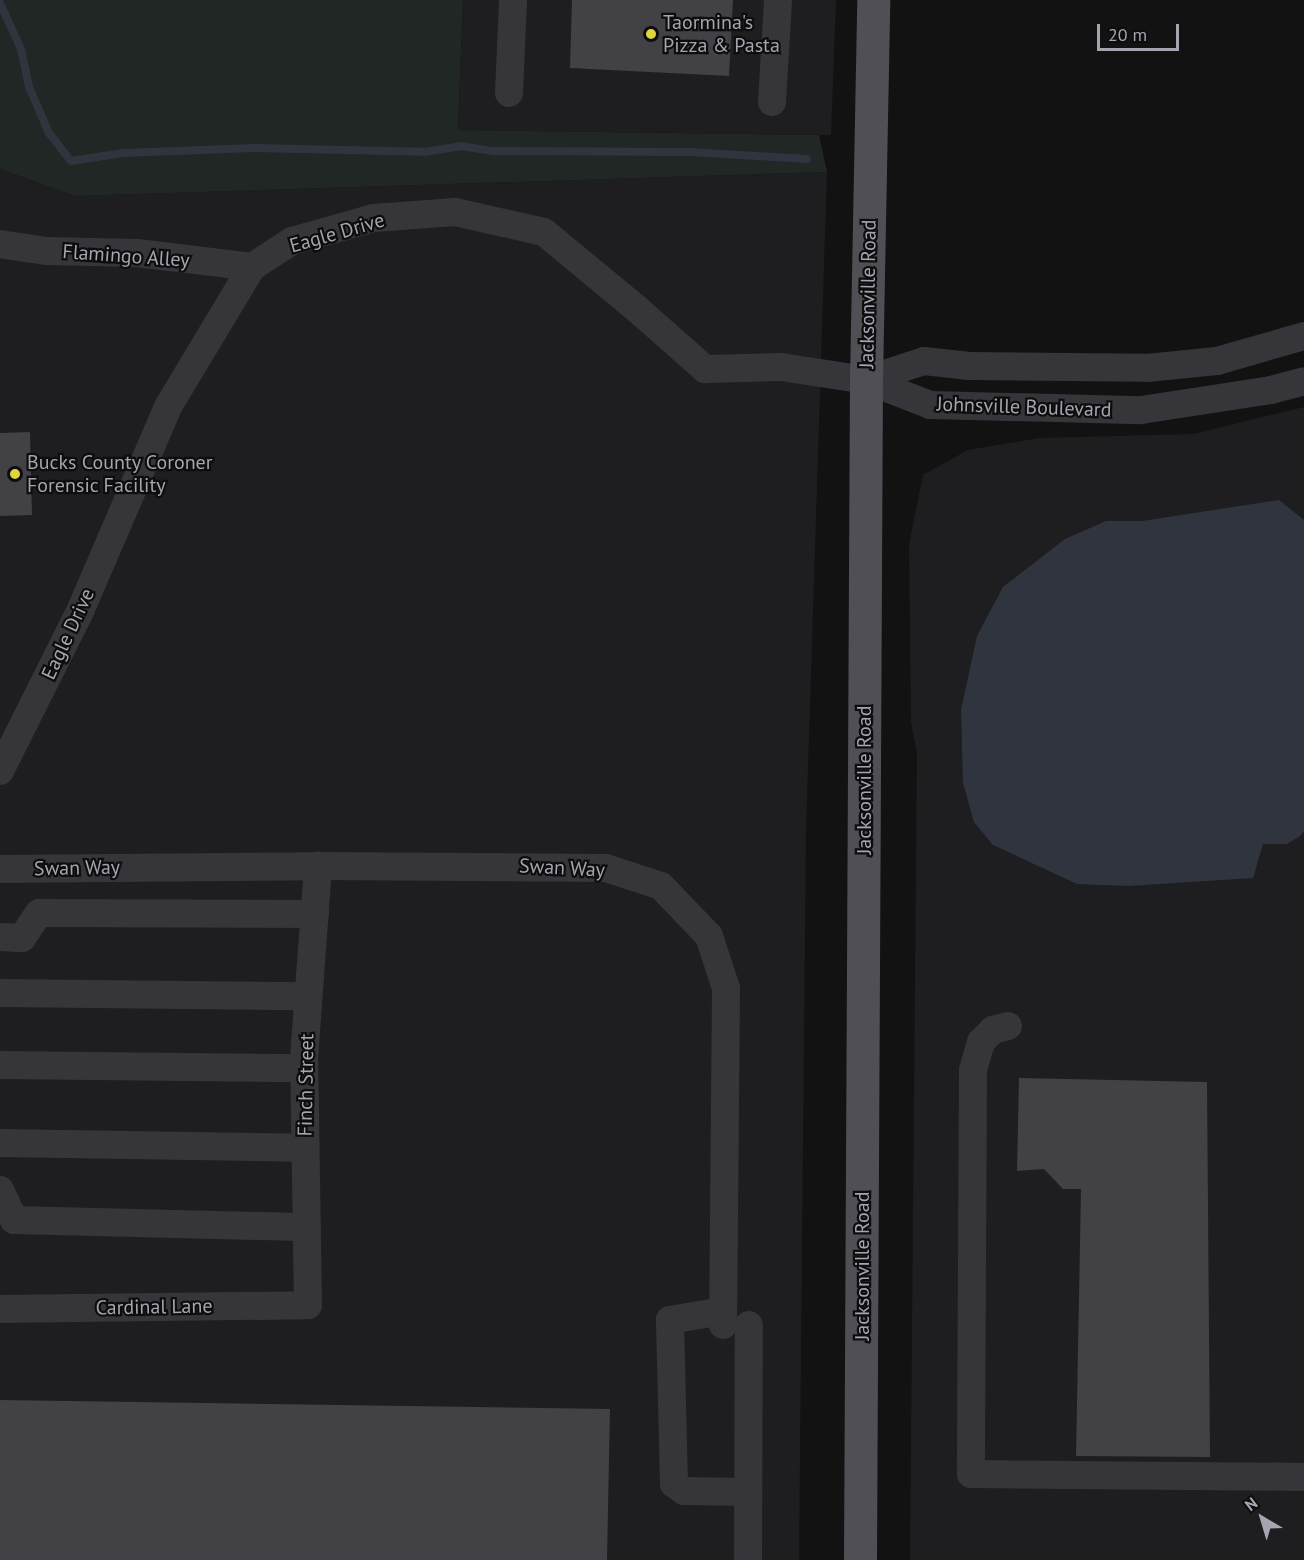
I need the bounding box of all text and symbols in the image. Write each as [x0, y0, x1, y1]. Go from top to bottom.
place label: Taormina's Pizza & Pasta [663, 11, 780, 58]
scale bar [1100, 12, 1182, 50]
text: 20 m [1108, 23, 1147, 46]
marker: Taormina's Pizza & Pasta [644, 27, 658, 41]
street label: Eagle Drive [287, 208, 387, 258]
street label: Jacksonville Road [855, 219, 881, 369]
street label: Flamingo Alley [61, 240, 191, 272]
street label: Johnsville Boulevard [936, 392, 1112, 422]
place label: Bucks County Coroner Forensic Facility [27, 450, 213, 497]
marker: Bucks County Coroner Forensic Facility [8, 467, 22, 481]
street label: Eagle Drive [37, 585, 99, 683]
street label: Jacksonville Road [852, 706, 876, 854]
street label: Swan Way [518, 854, 606, 882]
street label: Swan Way [34, 855, 120, 881]
street label: Finch Street [293, 1033, 319, 1137]
street label: Jacksonville Road [850, 1192, 874, 1340]
street label: Cardinal Lane [95, 1294, 213, 1320]
north arrow [1232, 1488, 1292, 1548]
text: N [1241, 1493, 1261, 1515]

